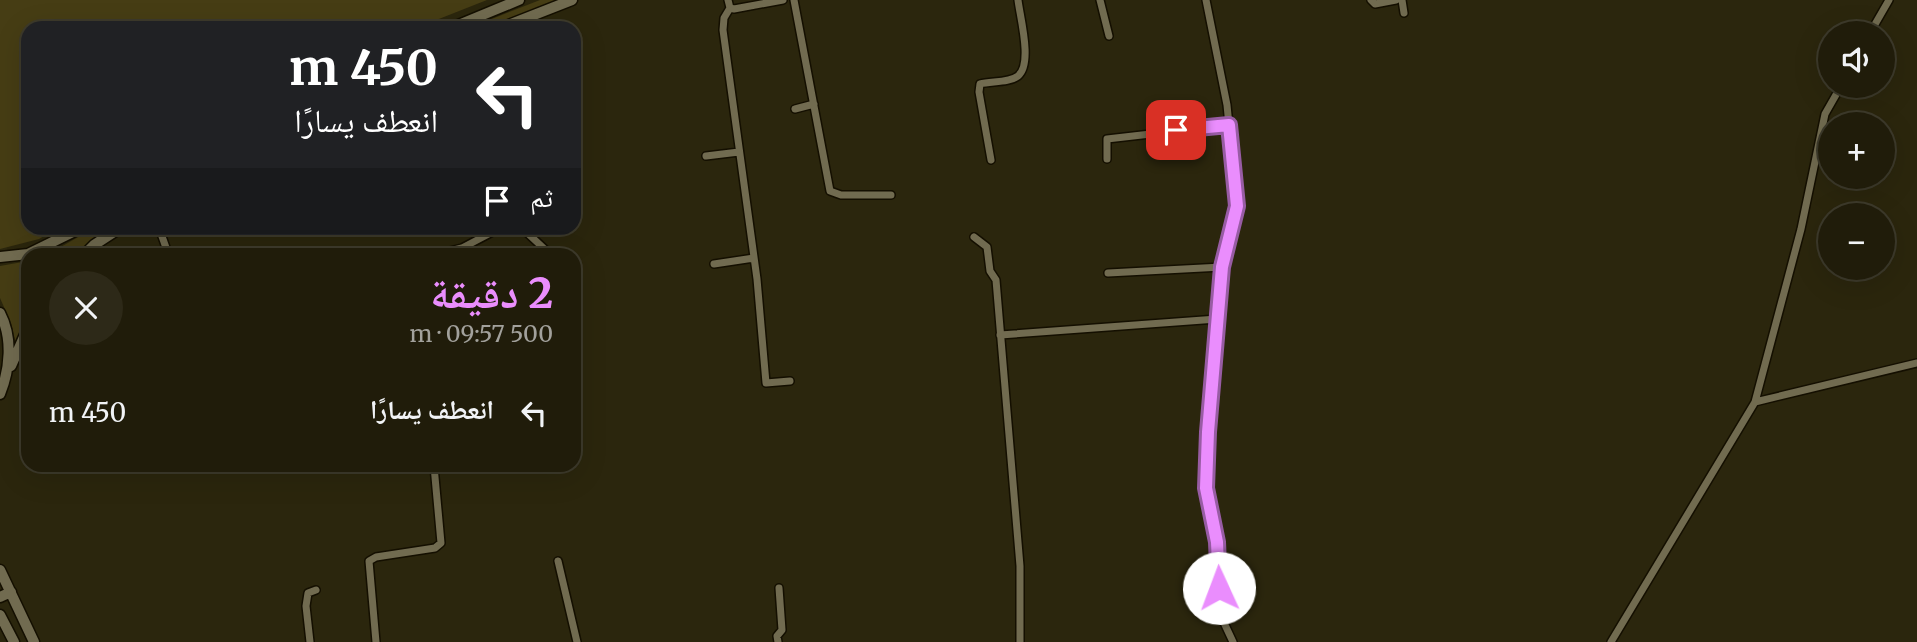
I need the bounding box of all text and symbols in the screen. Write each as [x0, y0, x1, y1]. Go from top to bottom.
map controls [1818, 21, 1895, 280]
button: sound [1818, 21, 1895, 98]
text: 450 m [289, 37, 438, 98]
icon: left [462, 49, 553, 140]
pin [1146, 100, 1206, 160]
text: انعطف يسارًا [294, 101, 438, 141]
icon: arrive [1157, 111, 1195, 149]
button: + [1818, 112, 1895, 189]
text: ثم [530, 181, 553, 214]
icon: arrive [478, 182, 516, 220]
button: − [1818, 203, 1895, 280]
text: 2 دقيقة [430, 267, 553, 319]
button: close [49, 271, 123, 345]
text: 500 m · 09:57 [409, 319, 553, 348]
text: انعطف يسارًا [370, 393, 494, 426]
icon: left [515, 394, 553, 432]
text: 450 m [49, 396, 126, 429]
position arrow [1182, 551, 1256, 625]

